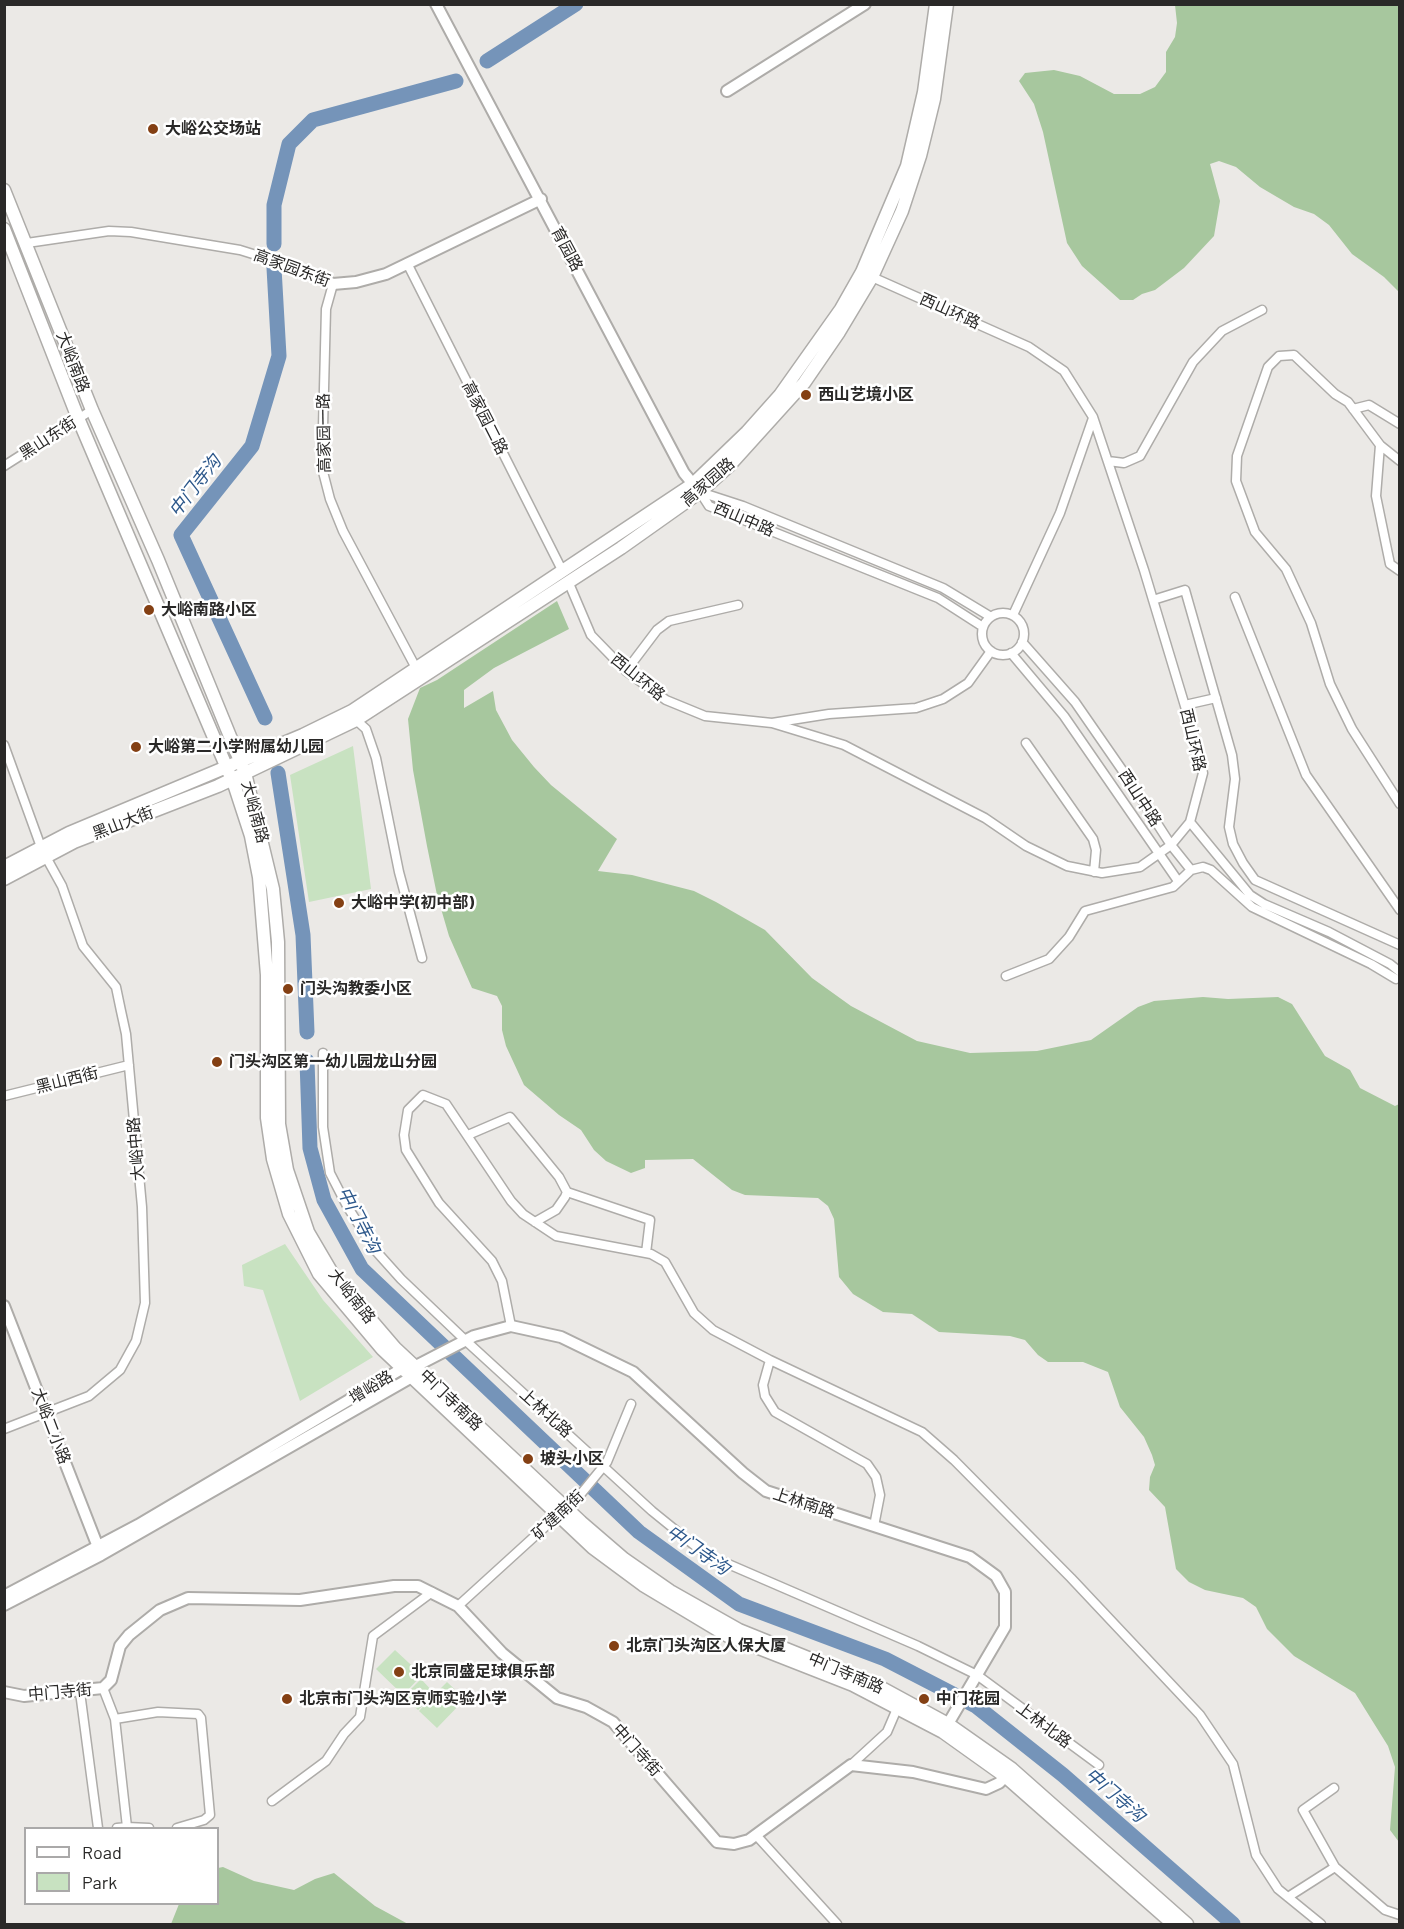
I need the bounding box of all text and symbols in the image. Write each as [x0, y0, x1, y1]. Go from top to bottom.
place label: 大峪公交场站 [165, 119, 261, 139]
marker: 大峪公交场站 [146, 122, 160, 136]
street label: 育园路 [547, 223, 587, 275]
street label: 高家园东街 [251, 245, 333, 291]
street label: 西山环路 [917, 289, 983, 333]
street label: 大峪南路 [53, 329, 93, 395]
street label: 高家园二路 [458, 378, 512, 458]
place label: 西山艺境小区 [818, 385, 914, 405]
marker: 西山艺境小区 [799, 388, 813, 402]
street label: 高家园一路 [314, 393, 334, 473]
street label: 黑山东街 [16, 413, 80, 463]
water label: 中门寺沟 [164, 451, 226, 521]
street label: 高家园路 [678, 454, 738, 510]
street label: 西山中路 [711, 498, 777, 540]
place label: 大峪南路小区 [161, 600, 257, 620]
marker: 大峪南路小区 [142, 603, 156, 617]
street label: 西山环路 [607, 649, 669, 705]
street label: 西山环路 [1176, 707, 1210, 773]
place label: 大峪第二小学附属幼儿园 [148, 737, 324, 757]
marker: 大峪第二小学附属幼儿园 [129, 740, 143, 754]
street label: 西山中路 [1115, 766, 1165, 830]
street label: 大峪南路 [237, 779, 273, 845]
street label: 黑山大街 [90, 803, 156, 843]
place label: 大峪中学(初中部) [351, 893, 474, 913]
marker: 大峪中学(初中部) [332, 896, 346, 910]
place label: 门头沟教委小区 [300, 979, 412, 999]
marker: 门头沟教委小区 [281, 982, 295, 996]
place label: 门头沟区第一幼儿园龙山分园 [229, 1052, 437, 1072]
marker: 门头沟区第一幼儿园龙山分园 [210, 1055, 224, 1069]
street label: 黑山西街 [34, 1063, 100, 1097]
street label: 大峪中路 [124, 1116, 148, 1182]
water label: 中门寺沟 [333, 1183, 385, 1257]
street label: 大峪南路 [325, 1265, 379, 1327]
street label: 中门寺南路 [416, 1365, 486, 1435]
street label: 增峪路 [345, 1366, 397, 1408]
street label: 上林北路 [516, 1384, 576, 1442]
street label: 大峪二小路 [28, 1385, 74, 1467]
place label: 坡头小区 [540, 1449, 604, 1469]
marker: 坡头小区 [521, 1452, 535, 1466]
street label: 上林南路 [771, 1484, 837, 1522]
street label: 矿建南街 [528, 1486, 588, 1544]
water label: 中门寺沟 [662, 1521, 734, 1579]
place label: 北京门头沟区人保大厦 [626, 1636, 786, 1656]
marker: 北京门头沟区人保大厦 [607, 1639, 621, 1653]
street label: 中门寺南路 [805, 1649, 887, 1697]
place label: 北京同盛足球俱乐部 [411, 1662, 555, 1682]
marker: 北京同盛足球俱乐部 [392, 1665, 406, 1679]
street label: 中门寺街 [27, 1680, 93, 1704]
place label: 北京市门头沟区京师实验小学 [299, 1689, 507, 1709]
place label: 中门花园 [936, 1689, 1000, 1709]
marker: 北京市门头沟区京师实验小学 [280, 1692, 294, 1706]
marker: 中门花园 [917, 1692, 931, 1706]
street label: 上林北路 [1013, 1698, 1075, 1752]
street label: 中门寺街 [608, 1720, 666, 1780]
water label: 中门寺沟 [1081, 1763, 1149, 1827]
legend [24, 1827, 219, 1905]
text: Road [82, 1841, 122, 1863]
text: Park [82, 1871, 117, 1893]

